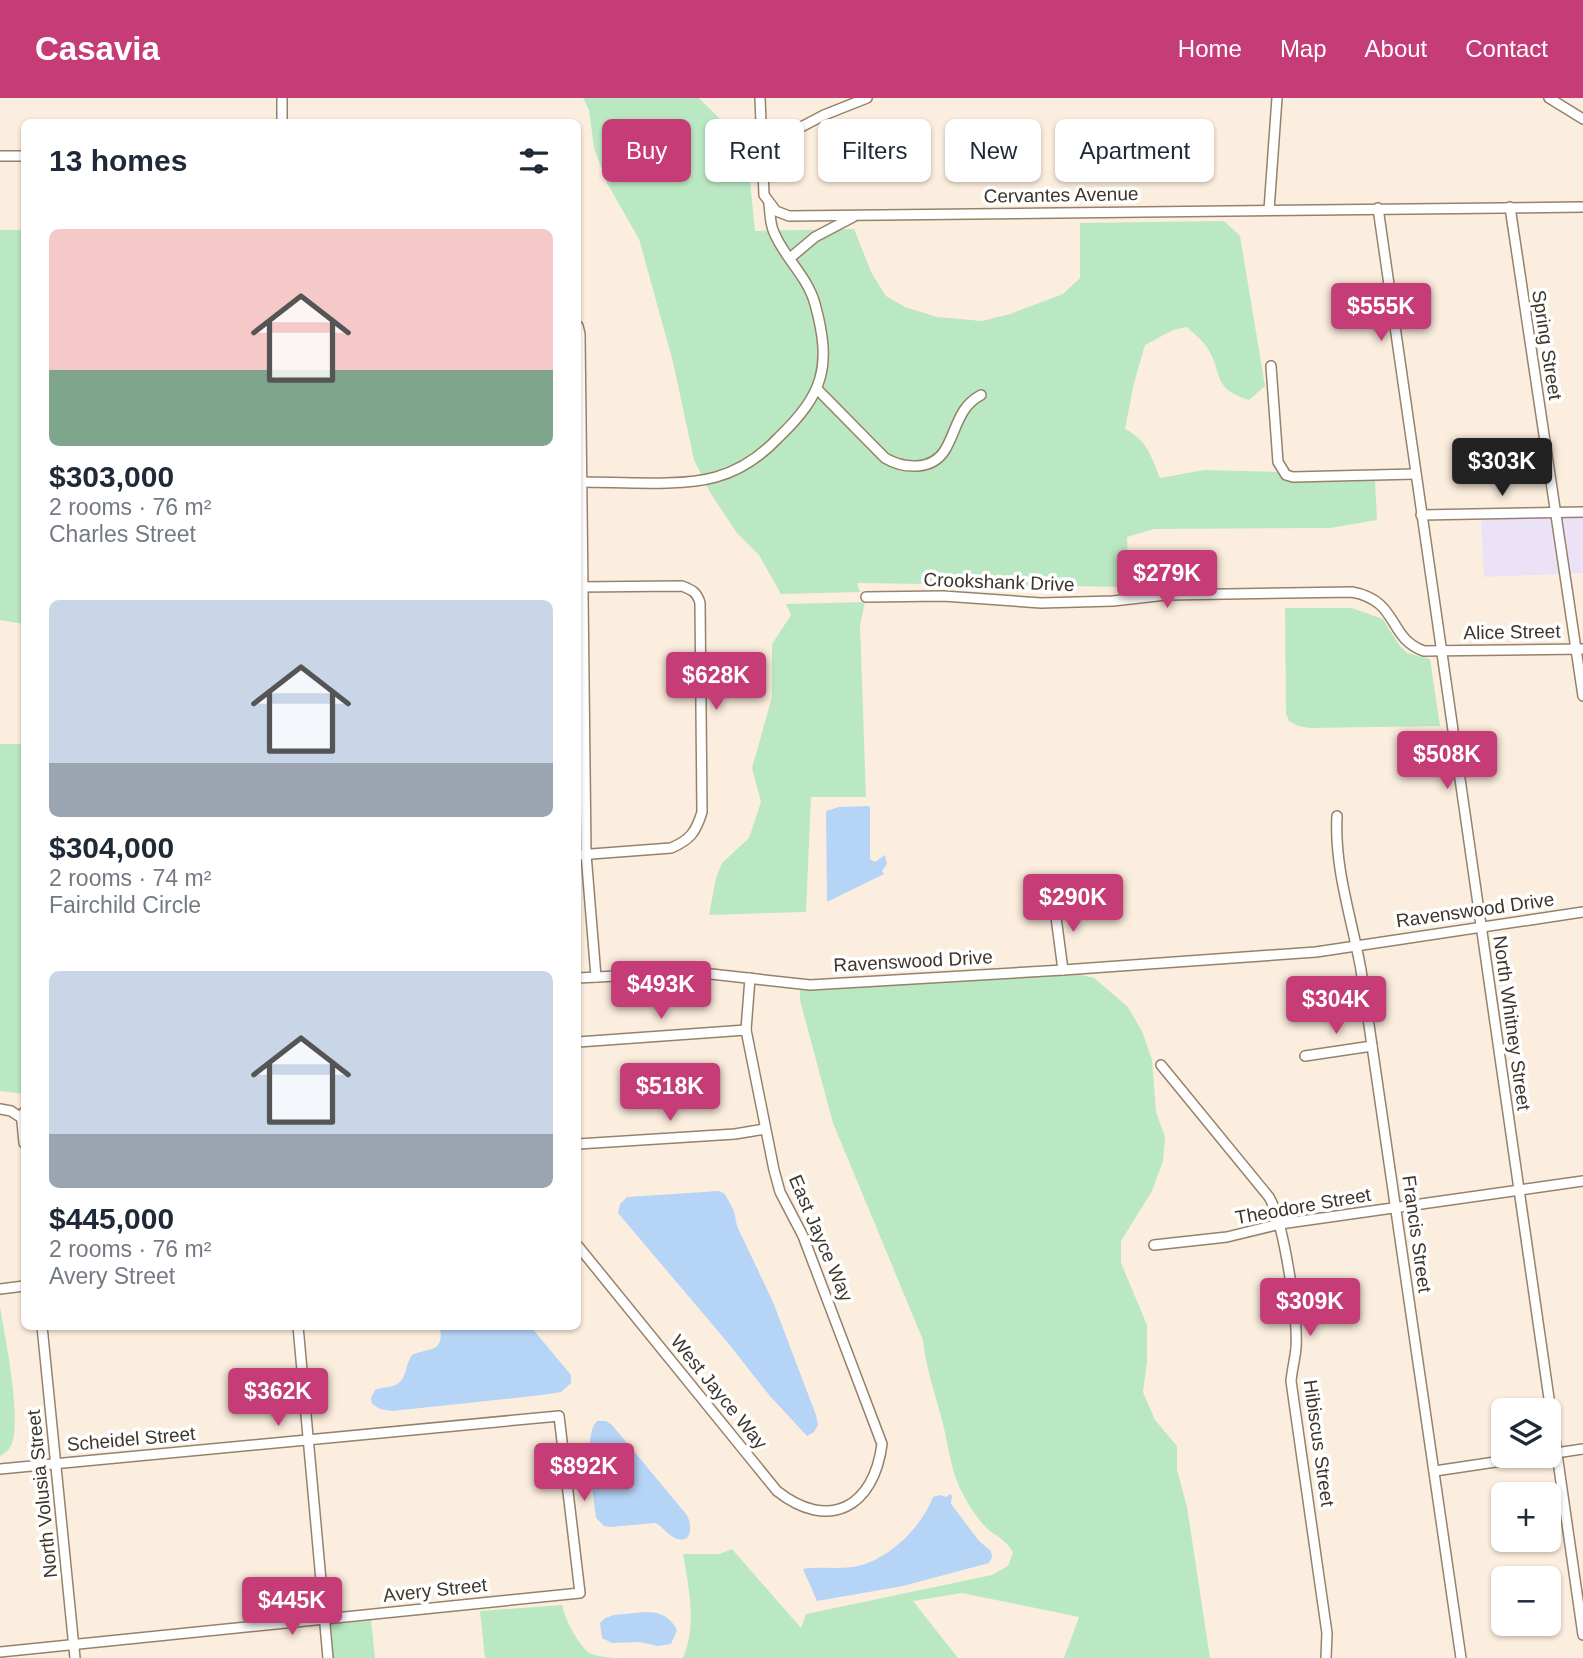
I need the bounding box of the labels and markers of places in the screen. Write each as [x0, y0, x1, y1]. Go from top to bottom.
pin: $555K [1332, 284, 1430, 343]
pin: $303K [1453, 438, 1551, 498]
pin: $279K [1118, 550, 1216, 610]
pin: $628K [667, 652, 765, 712]
pin: $508K [1398, 732, 1496, 791]
pin: $290K [1024, 874, 1122, 934]
pin: $493K [612, 962, 710, 1021]
pin: $304K [1287, 976, 1385, 1036]
pin: $518K [621, 1063, 719, 1123]
pin: $309K [1261, 1278, 1359, 1338]
pin: $362K [229, 1368, 327, 1428]
pin: $892K [535, 1444, 633, 1503]
pin: $445K [243, 1578, 341, 1637]

